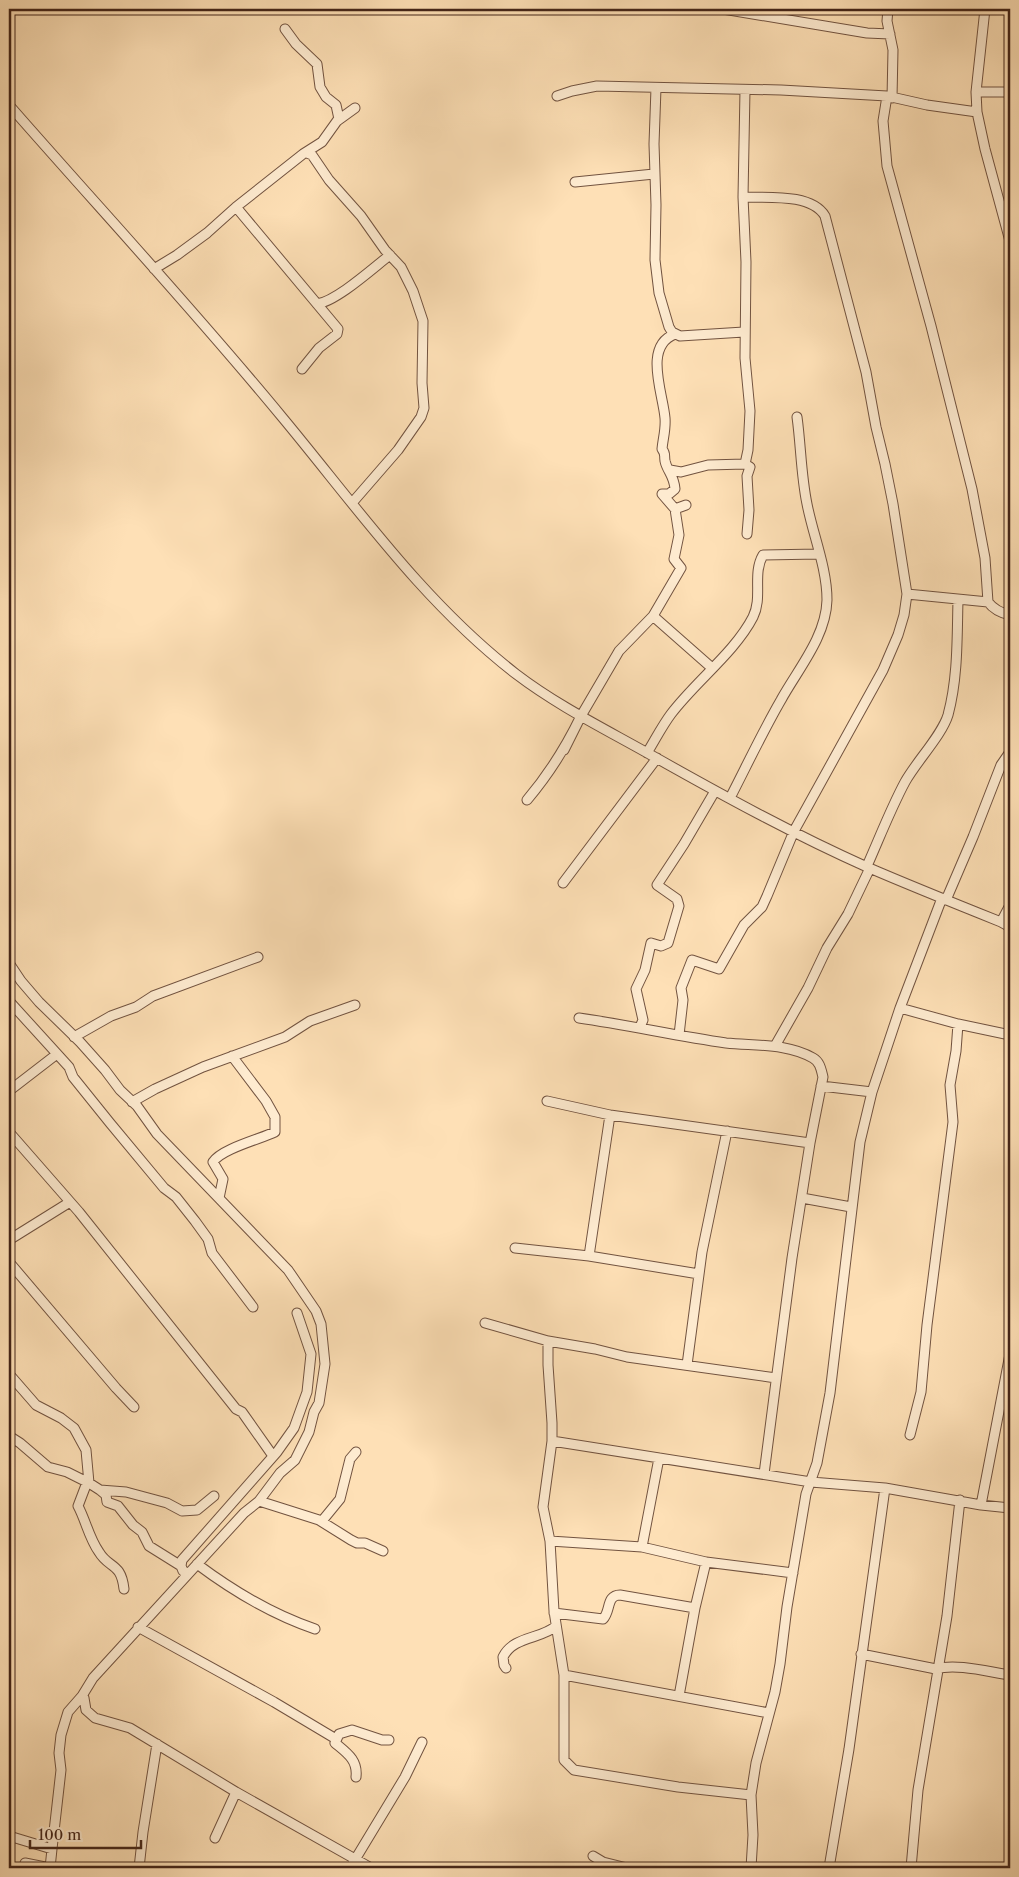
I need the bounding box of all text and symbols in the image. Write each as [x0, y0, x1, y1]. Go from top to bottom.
scale bar [30, 1817, 141, 1849]
text: 100 m [38, 1825, 81, 1844]

